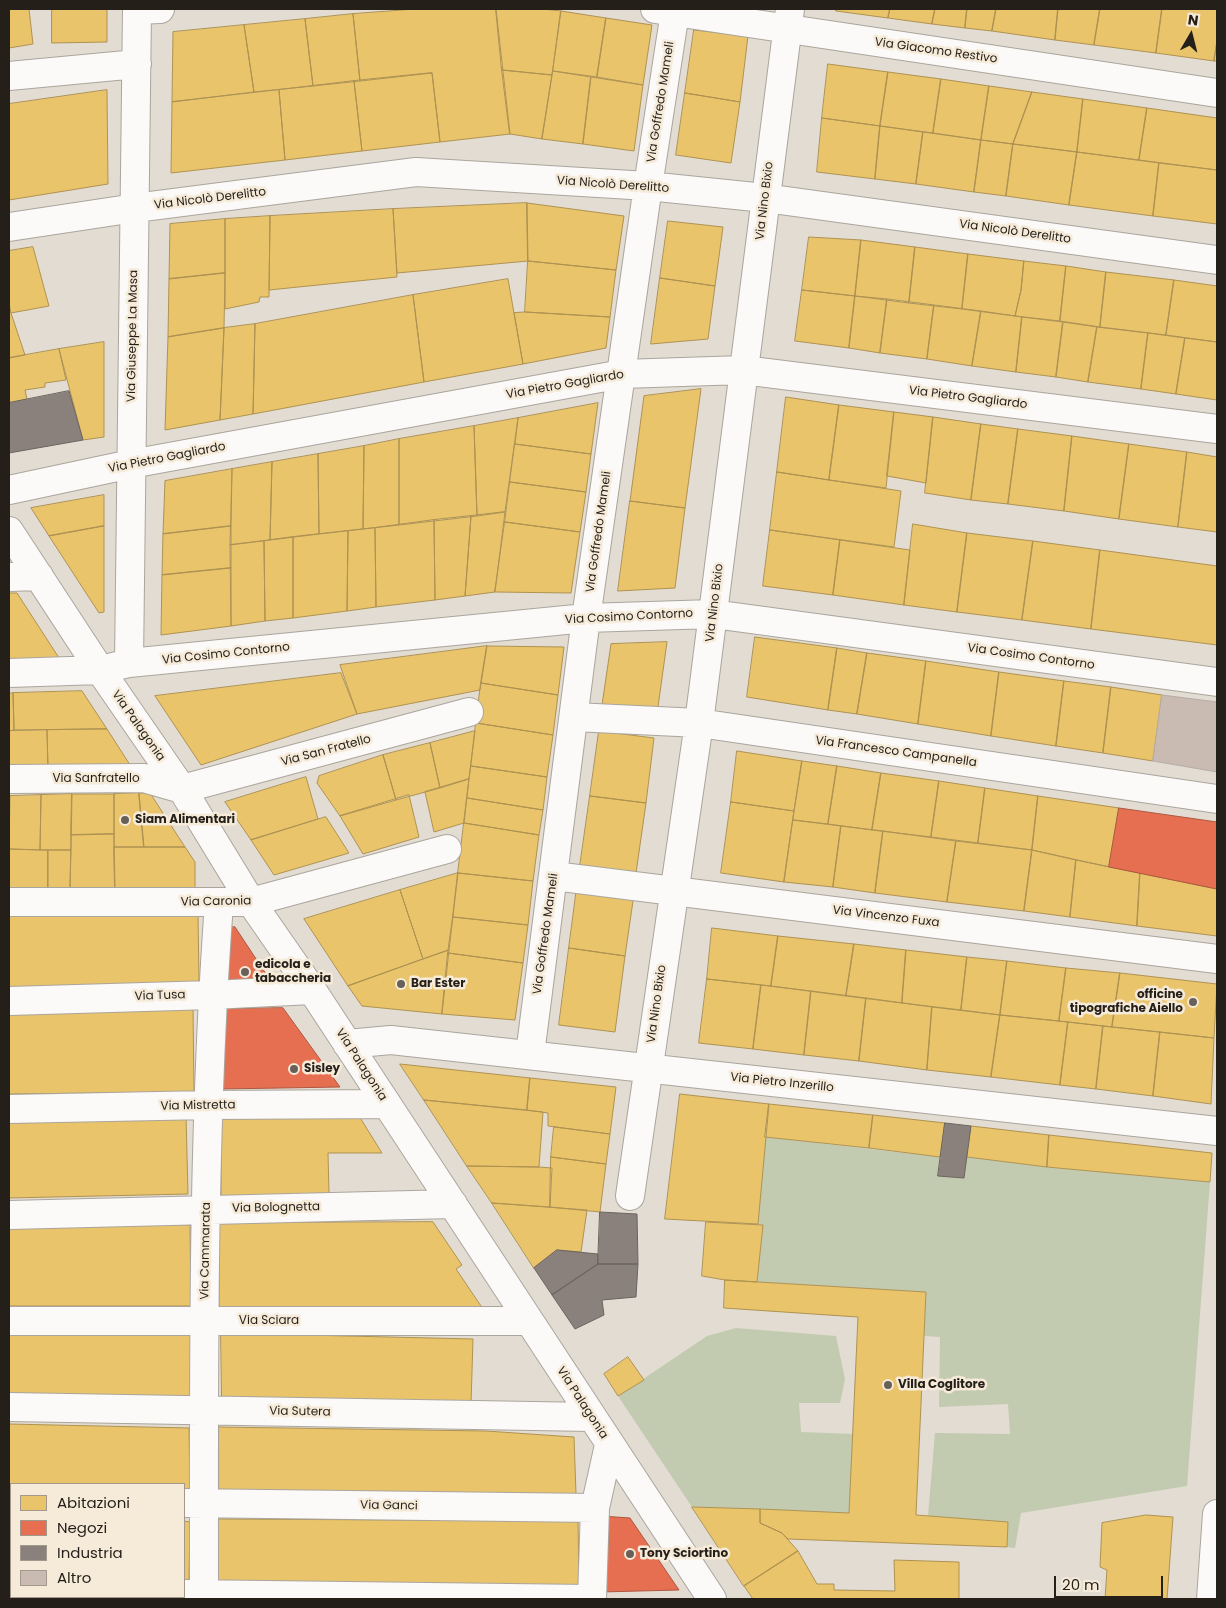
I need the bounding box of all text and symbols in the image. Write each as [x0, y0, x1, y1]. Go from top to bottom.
north arrow [1166, 10, 1216, 60]
text: N [1186, 10, 1200, 31]
street label: Via Giacomo Restivo [874, 35, 998, 67]
street label: Via Goffredo Mameli [644, 40, 678, 164]
street label: Via Nino Bixio [753, 161, 777, 241]
street label: Via Nicolò Derelitto [556, 174, 670, 196]
street label: Via Nicolò Derelitto [153, 185, 267, 213]
street label: Via Nicolò Derelitto [958, 217, 1072, 247]
street label: Via Giuseppe La Masa [125, 270, 141, 402]
street label: Via Pietro Gagliardo [505, 368, 625, 402]
street label: Via Pietro Gagliardo [908, 384, 1028, 412]
street label: Via Pietro Gagliardo [107, 440, 227, 476]
street label: Via Goffredo Mameli [583, 470, 615, 594]
street label: Via Nino Bixio [703, 563, 727, 643]
street label: Via Cosimo Contorno [565, 606, 693, 628]
street label: Via Cosimo Contorno [161, 640, 291, 668]
street label: Via Cosimo Contorno [966, 641, 1096, 673]
street label: Via Palagonia [108, 688, 168, 764]
street label: Via San Fratello [279, 732, 373, 770]
street label: Via Francesco Campanella [814, 734, 978, 770]
street label: Via Sanfratello [52, 772, 140, 786]
place label: Siam Alimentari [135, 813, 235, 827]
marker: Siam Alimentari [119, 814, 131, 826]
street label: Via Goffredo Mameli [530, 872, 562, 996]
street label: Via Caronia [181, 894, 251, 910]
street label: Via Vincenzo Fuxa [832, 903, 940, 931]
place label: edicola e tabaccheria [255, 958, 331, 986]
street label: Via Nino Bixio [644, 964, 670, 1044]
marker: edicola e tabaccheria [239, 966, 251, 978]
place label: Bar Ester [411, 977, 465, 991]
marker: Bar Ester [395, 978, 407, 990]
street label: Via Tusa [134, 988, 186, 1004]
place label: officine tipografiche Aiello [1070, 988, 1183, 1016]
marker: officine tipografiche Aiello [1187, 996, 1199, 1008]
street label: Via Palagonia [332, 1026, 390, 1104]
place label: Sisley [304, 1062, 340, 1076]
marker: Sisley [288, 1063, 300, 1075]
street label: Via Pietro Inzerillo [730, 1070, 834, 1096]
street label: Via Mistretta [160, 1098, 236, 1114]
street label: Via Bolognetta [232, 1200, 320, 1216]
street label: Via Cammarata [198, 1202, 214, 1300]
street label: Via Sciara [239, 1314, 299, 1328]
street label: Via Palagonia [553, 1364, 611, 1442]
place label: Villa Coglitore [898, 1378, 985, 1392]
marker: Villa Coglitore [882, 1379, 894, 1391]
street label: Via Sutera [269, 1404, 331, 1420]
legend [10, 1483, 185, 1598]
text: Abitazioni [57, 1492, 130, 1513]
street label: Via Ganci [360, 1498, 418, 1514]
text: Negozi [57, 1517, 107, 1538]
text: Industria [57, 1542, 123, 1563]
place label: Tony Sciortino [640, 1547, 728, 1561]
marker: Tony Sciortino [624, 1548, 636, 1560]
scale bar [1056, 1566, 1165, 1598]
text: Altro [57, 1567, 91, 1588]
text: 20 m [1062, 1574, 1100, 1595]

